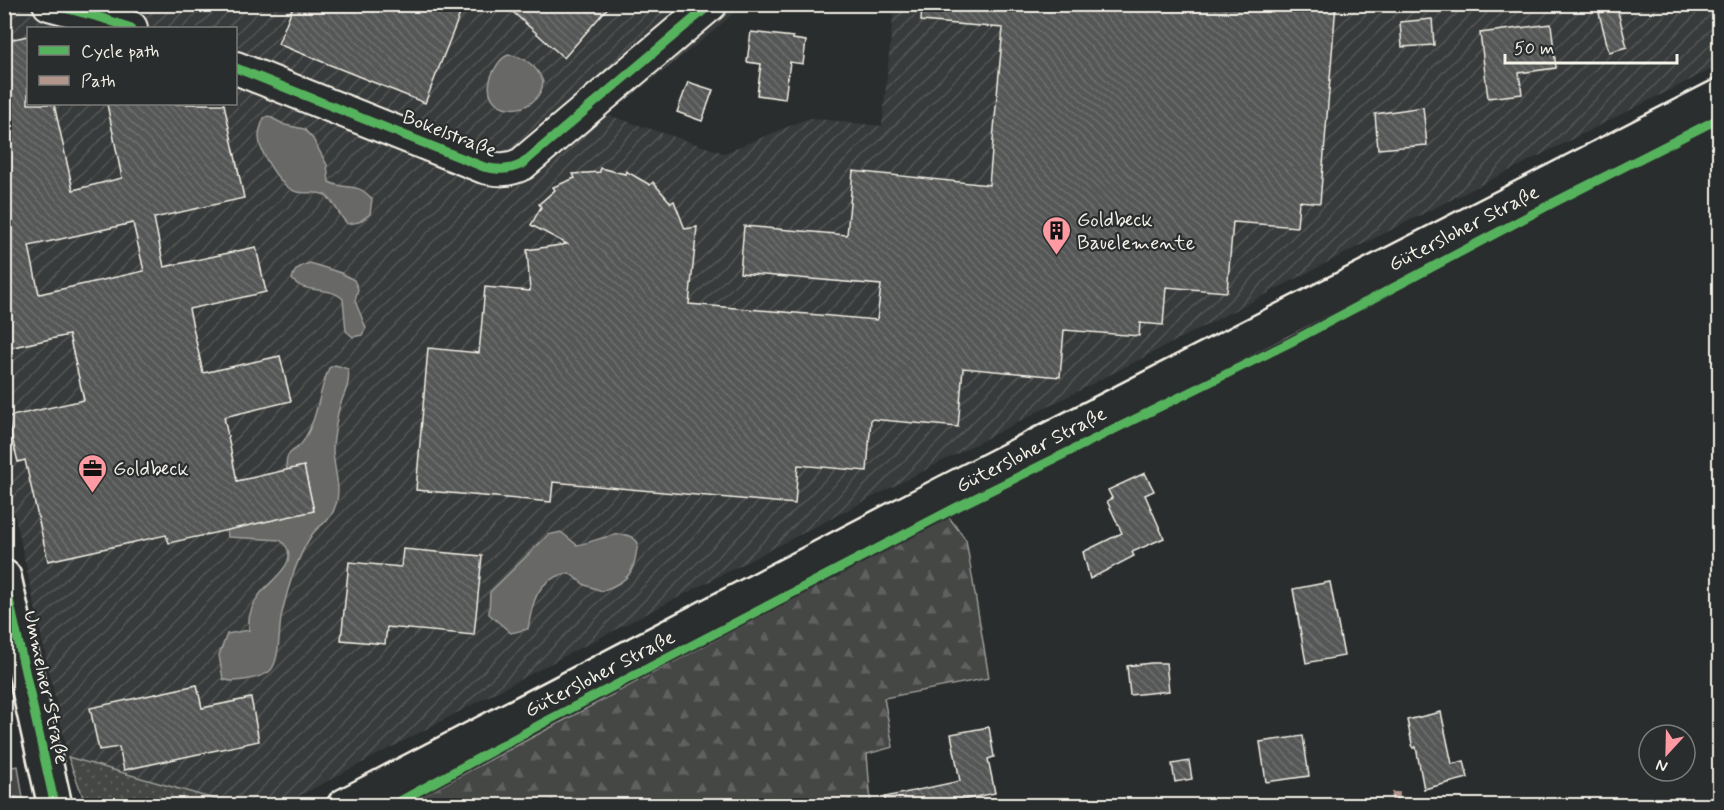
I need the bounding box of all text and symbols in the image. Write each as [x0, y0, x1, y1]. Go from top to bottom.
legend [27, 27, 237, 105]
scale bar [1505, 27, 1678, 65]
text: 50 m [1514, 37, 1554, 61]
text: Cycle path [81, 40, 159, 64]
text: Path [81, 70, 116, 94]
street label: Bokelstraße [398, 104, 501, 165]
street label: Gütersloher Straße [1384, 179, 1544, 279]
place label: Goldbeck Bauelemente [1077, 207, 1195, 257]
building icon: Goldbeck Bauelemente [1040, 214, 1072, 256]
street label: Gütersloher Straße [951, 400, 1112, 500]
office icon: Goldbeck [76, 452, 108, 494]
place label: Goldbeck [113, 456, 189, 483]
street label: Ummelner Straße [16, 608, 75, 767]
street label: Gütersloher Straße [520, 624, 680, 725]
north arrow [1637, 723, 1697, 783]
text: N [1653, 754, 1671, 777]

